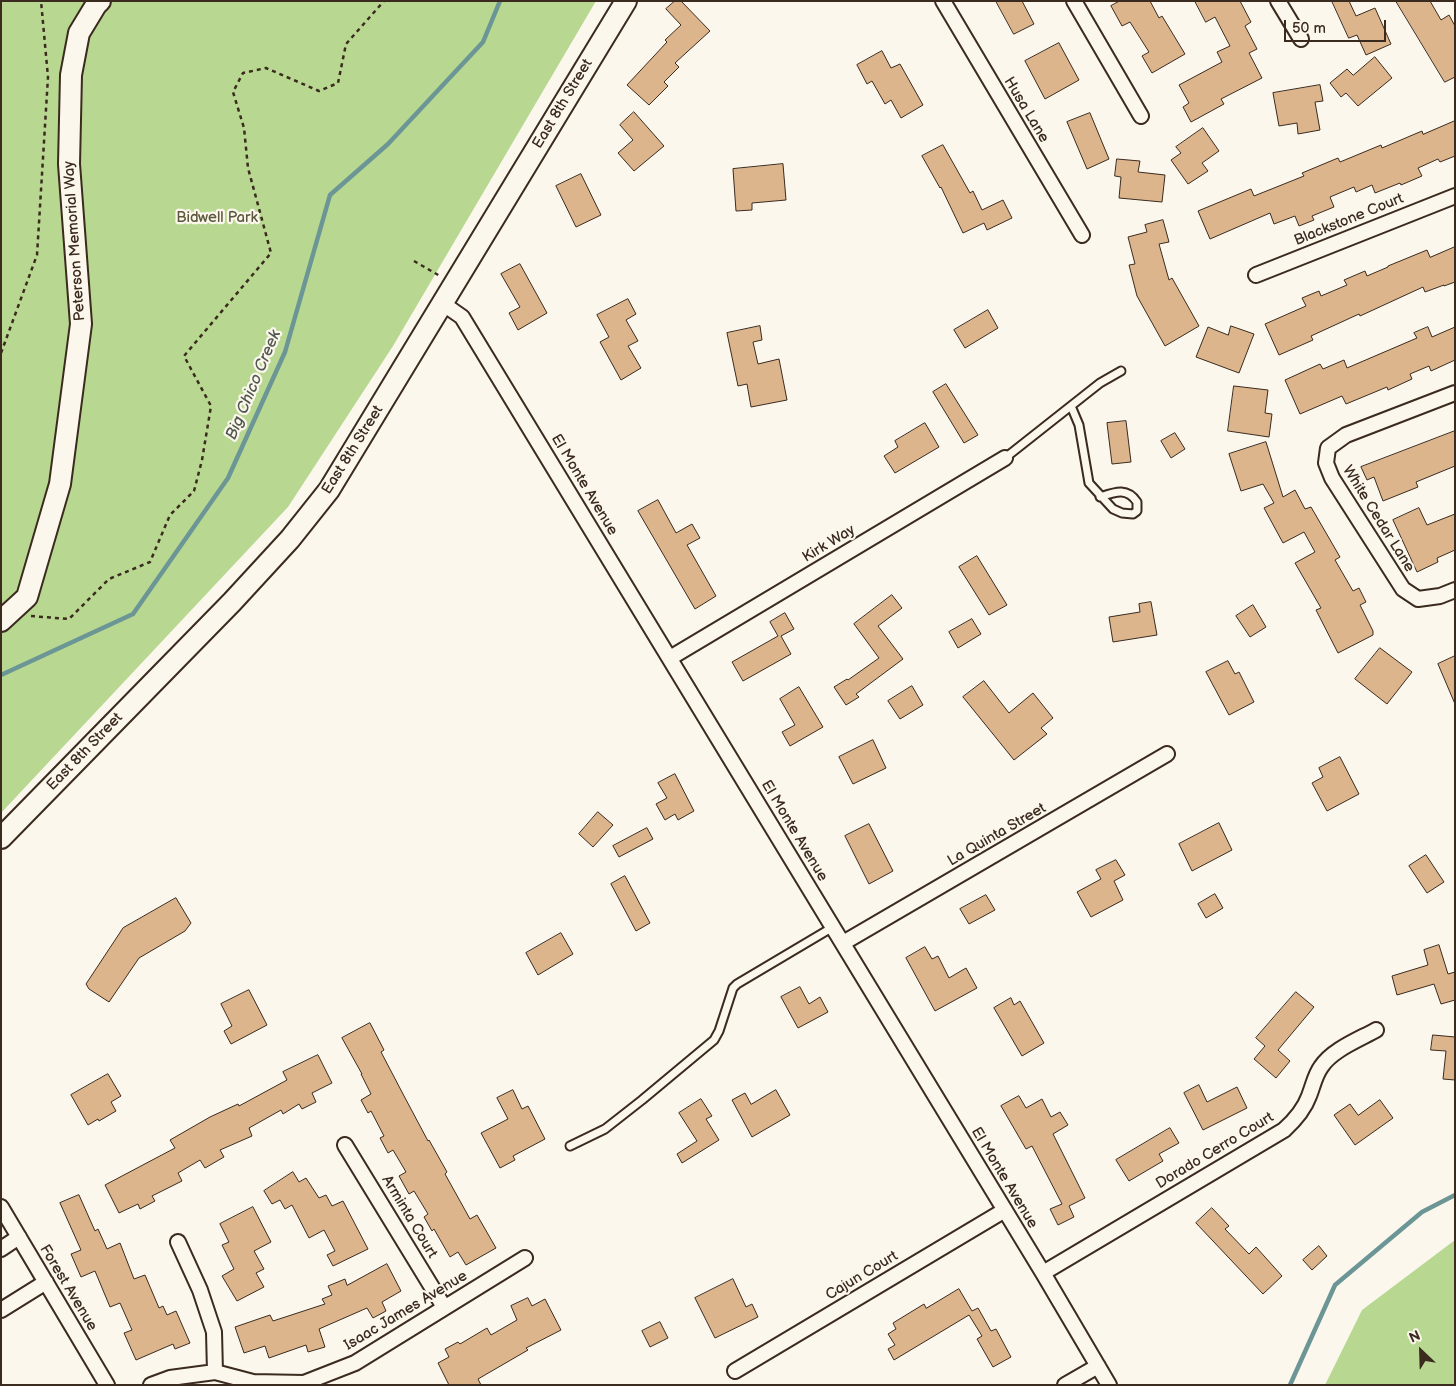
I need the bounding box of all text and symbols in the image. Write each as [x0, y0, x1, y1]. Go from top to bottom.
scale bar [1286, 10, 1388, 42]
text: 50 m [1292, 19, 1326, 38]
street label: East 8th Street [529, 56, 597, 152]
street label: Husa Lane [999, 74, 1053, 146]
street label: Peterson Memorial Way [60, 160, 90, 322]
street label: Blackstone Court [1292, 190, 1406, 250]
park label: Bidwell Park [176, 209, 258, 227]
water label: Big Chico Creek [222, 327, 286, 443]
street label: East 8th Street [319, 402, 387, 498]
street label: El Monte Avenue [547, 431, 621, 539]
street label: White Cedar Lane [1338, 462, 1418, 576]
street label: Kirk Way [799, 521, 859, 567]
street label: East 8th Street [43, 709, 127, 795]
street label: El Monte Avenue [757, 777, 831, 885]
street label: La Quinta Street [945, 800, 1049, 870]
street label: Dorado Cerro Court [1153, 1109, 1277, 1193]
street label: El Monte Avenue [967, 1124, 1041, 1232]
street label: Arminta Court [377, 1172, 441, 1262]
street label: Forest Avenue [35, 1242, 101, 1334]
street label: Cajun Court [823, 1247, 901, 1305]
street label: Isaac James Avenue [341, 1267, 471, 1355]
north arrow [1396, 1326, 1446, 1376]
text: N [1406, 1327, 1423, 1347]

